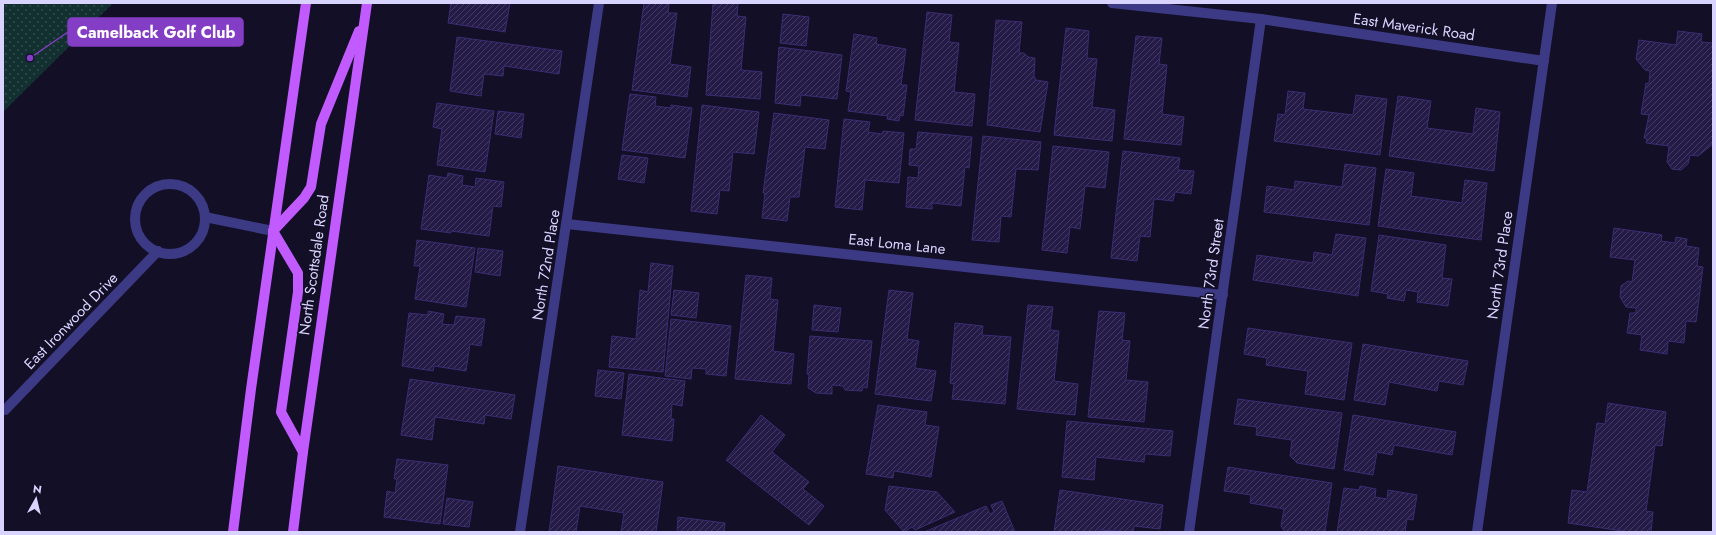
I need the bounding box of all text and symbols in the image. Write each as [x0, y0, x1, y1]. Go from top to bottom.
street label: East Maverick Road [1352, 8, 1476, 46]
callout: Camelback Golf Club [68, 18, 243, 46]
text: Camelback Golf Club [77, 21, 235, 44]
street label: North Scottsdale Road [293, 193, 335, 337]
street label: North 72nd Place [526, 208, 566, 322]
street label: North 73rd Place [1482, 209, 1519, 320]
street label: North 73rd Street [1192, 217, 1230, 330]
street label: East Loma Lane [847, 228, 947, 260]
street label: East Ironwood Drive [19, 268, 123, 374]
north arrow [16, 479, 56, 519]
text: N [32, 481, 43, 498]

